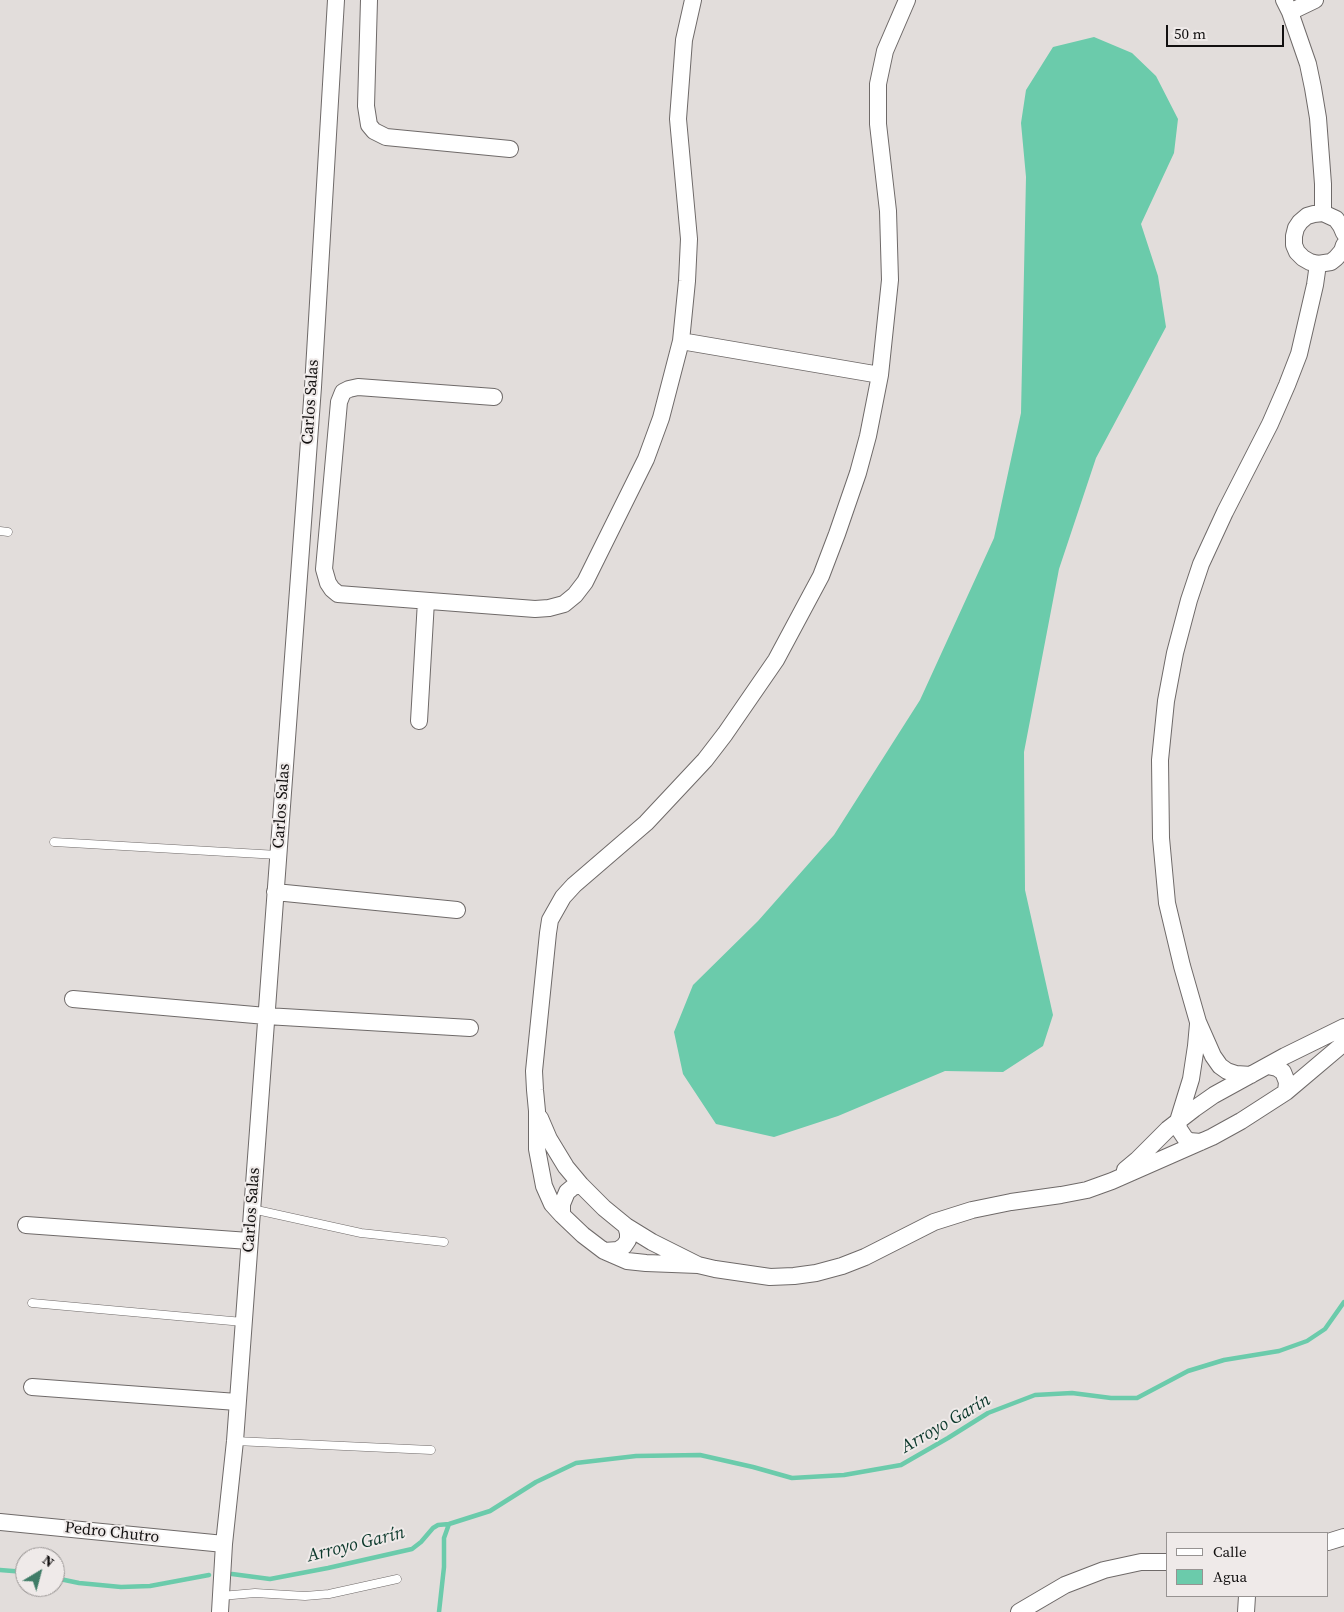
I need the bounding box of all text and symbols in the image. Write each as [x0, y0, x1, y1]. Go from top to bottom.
scale bar [1169, 15, 1286, 47]
text: 50 m [1174, 23, 1206, 44]
street label: Carlos Salas [298, 359, 324, 445]
street label: Carlos Salas [269, 763, 295, 849]
street label: Carlos Salas [239, 1167, 265, 1253]
water label: Arroyo Garín [897, 1390, 995, 1458]
street label: Pedro Chutro [64, 1518, 160, 1548]
water label: Arroyo Garín [305, 1522, 407, 1568]
legend [1166, 1532, 1329, 1597]
text: Calle [1213, 1541, 1247, 1562]
north arrow [15, 1547, 65, 1597]
text: N [38, 1550, 59, 1572]
text: Agua [1213, 1566, 1247, 1587]

